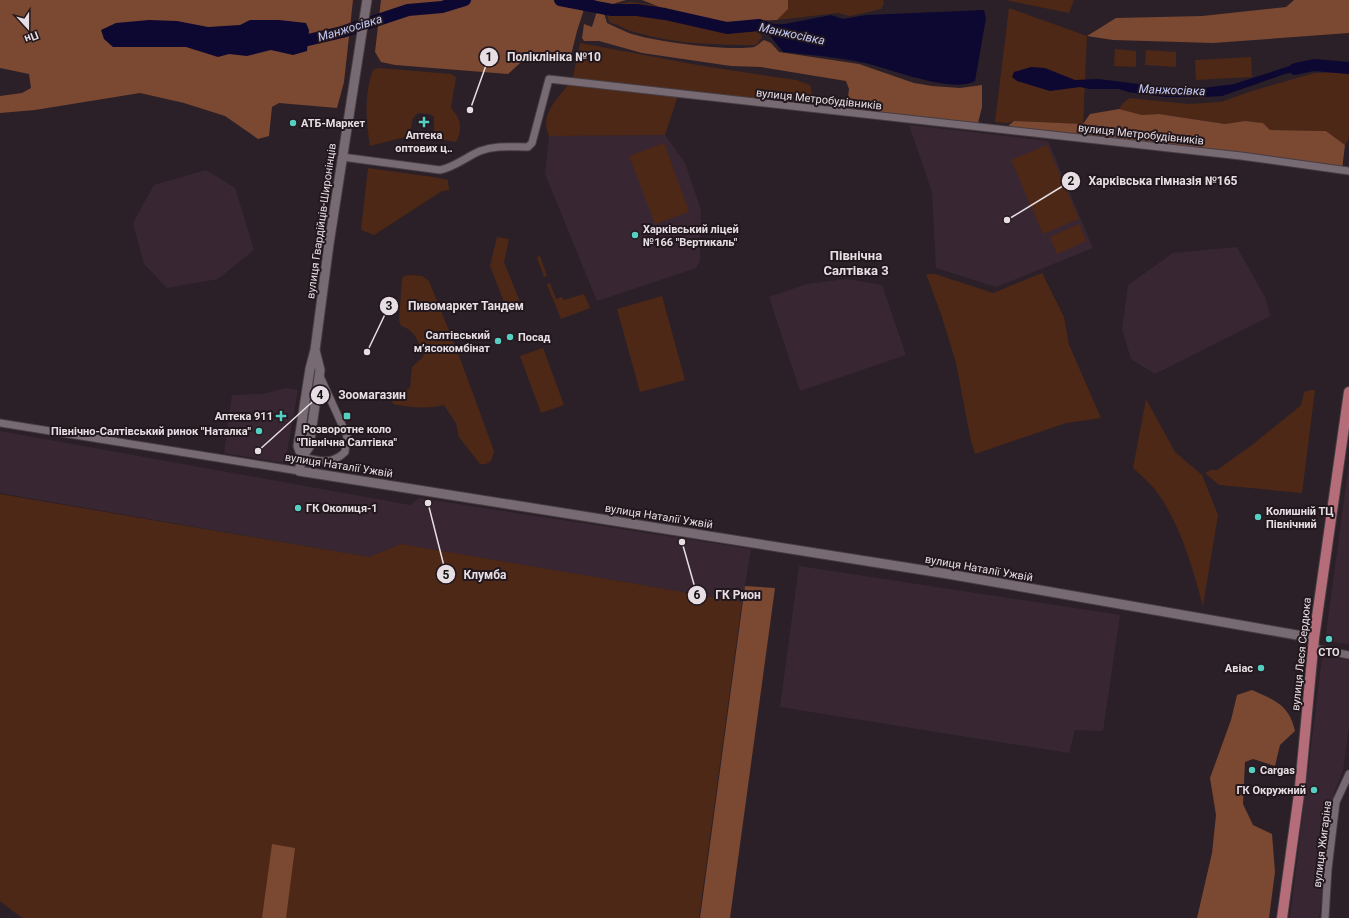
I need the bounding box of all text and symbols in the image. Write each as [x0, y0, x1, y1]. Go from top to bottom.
north arrow [8, 8, 48, 48]
water label: Манжосівка [316, 12, 384, 44]
water label: Манжосівка [758, 20, 826, 48]
text: Пн [23, 28, 40, 45]
callout: Поліклініка №10 [479, 45, 609, 69]
text: 1 [486, 50, 492, 64]
text: Поліклініка №10 [507, 50, 601, 64]
water label: Манжосівка [1138, 82, 1206, 98]
street label: вулиця Метробудівників [755, 86, 883, 113]
place label: АТБ-Маркет [301, 117, 365, 130]
marker: Аптека оптових ц‥ [419, 117, 429, 127]
marker: АТБ-Маркет [288, 118, 298, 128]
street label: вулиця Метробудівників [1077, 121, 1205, 148]
place label: Аптека оптових ц‥ [395, 129, 453, 155]
street label: вулиця Гвардійців-Широнінців [304, 142, 339, 300]
callout: Харківська гімназія №165 [1061, 169, 1246, 193]
text: 2 [1068, 174, 1075, 188]
text: Харківська гімназія №165 [1089, 174, 1238, 188]
place label: Харківський ліцей №166 "Вертикаль" [643, 223, 739, 249]
marker: Харківський ліцей №166 "Вертикаль" [630, 230, 640, 240]
district label: Північна Салтівка 3 [823, 248, 889, 278]
callout: Пивомаркет Тандем [379, 294, 532, 318]
text: 3 [386, 299, 393, 313]
text: Пивомаркет Тандем [408, 299, 524, 313]
place label: Салтівський мʼясокомбінат [414, 329, 490, 355]
place label: Посад [518, 331, 551, 344]
marker: Посад [505, 332, 515, 342]
marker: Салтівський мʼясокомбінат [493, 336, 503, 346]
callout: Зоомагазин [310, 383, 414, 407]
text: 4 [317, 388, 324, 402]
text: Зоомагазин [338, 388, 406, 402]
place label: Аптека 911 [215, 410, 273, 423]
marker: Аптека 911 [276, 411, 286, 421]
marker: Розворотне коло "Північна Салтівка" [342, 411, 352, 421]
place label: Розворотне коло "Північна Салтівка" [297, 423, 397, 449]
place label: Північно-Салтівський ринок "Наталка" [51, 425, 251, 438]
marker: Північно-Салтівський ринок "Наталка" [254, 426, 264, 436]
street label: вулиця Наталії Ужвій [284, 451, 394, 480]
place label: ГК Околиця-1 [306, 502, 378, 515]
street label: вулиця Наталії Ужвій [604, 502, 714, 531]
marker: ГК Околиця-1 [293, 503, 303, 513]
place label: Колишній ТЦ Північний [1266, 505, 1334, 531]
marker: Колишній ТЦ Північний [1253, 512, 1263, 522]
street label: вулиця Наталії Ужвій [924, 553, 1034, 584]
callout: Клумба [436, 562, 515, 586]
text: 5 [443, 568, 450, 582]
text: Клумба [464, 568, 507, 582]
callout: ГК Рион [687, 583, 768, 607]
text: 6 [694, 588, 701, 602]
text: ГК Рион [715, 588, 761, 602]
street label: вулиця Леся Сердюка [1289, 597, 1314, 711]
marker: СТО [1324, 634, 1334, 644]
place label: СТО [1318, 646, 1340, 659]
place label: Авіас [1225, 662, 1253, 675]
marker: Авіас [1256, 663, 1266, 673]
place label: Cargas [1260, 764, 1295, 777]
marker: Cargas [1247, 765, 1257, 775]
place label: ГК Окружний [1236, 784, 1306, 797]
marker: ГК Окружний [1309, 785, 1319, 795]
street label: вулиця Жигаріна [1311, 800, 1334, 888]

